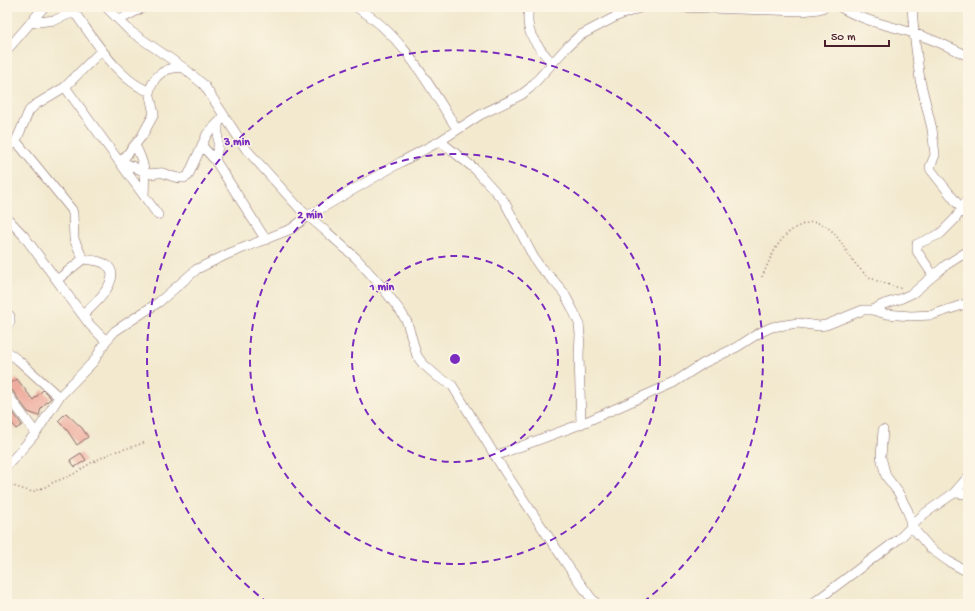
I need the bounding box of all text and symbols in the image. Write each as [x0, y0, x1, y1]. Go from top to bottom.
scale bar [825, 22, 889, 48]
text: 50 m [831, 31, 856, 45]
text: 3 min [223, 136, 250, 150]
text: 2 min [297, 209, 323, 223]
text: 1 min [369, 281, 395, 295]
centre of rings [448, 352, 462, 366]

